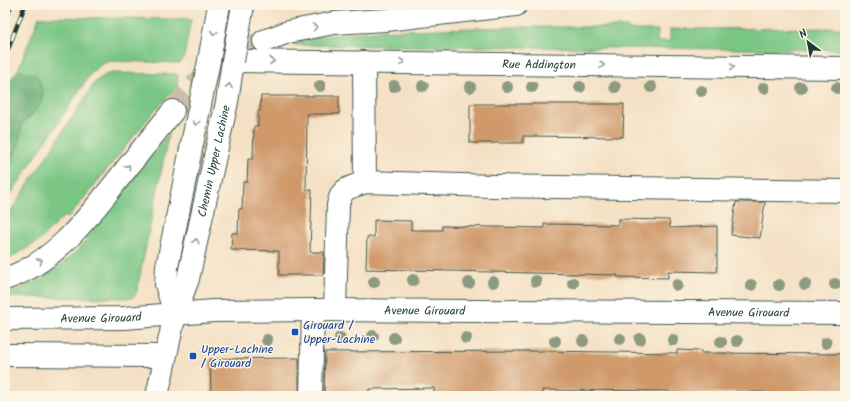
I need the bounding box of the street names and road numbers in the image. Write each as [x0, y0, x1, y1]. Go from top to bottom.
street label: Rue Addington [502, 55, 576, 75]
street label: Chemin Upper Lachine [193, 103, 236, 219]
street label: Avenue Girouard [384, 301, 466, 321]
street label: Avenue Girouard [708, 303, 790, 323]
street label: Avenue Girouard [60, 308, 143, 329]

